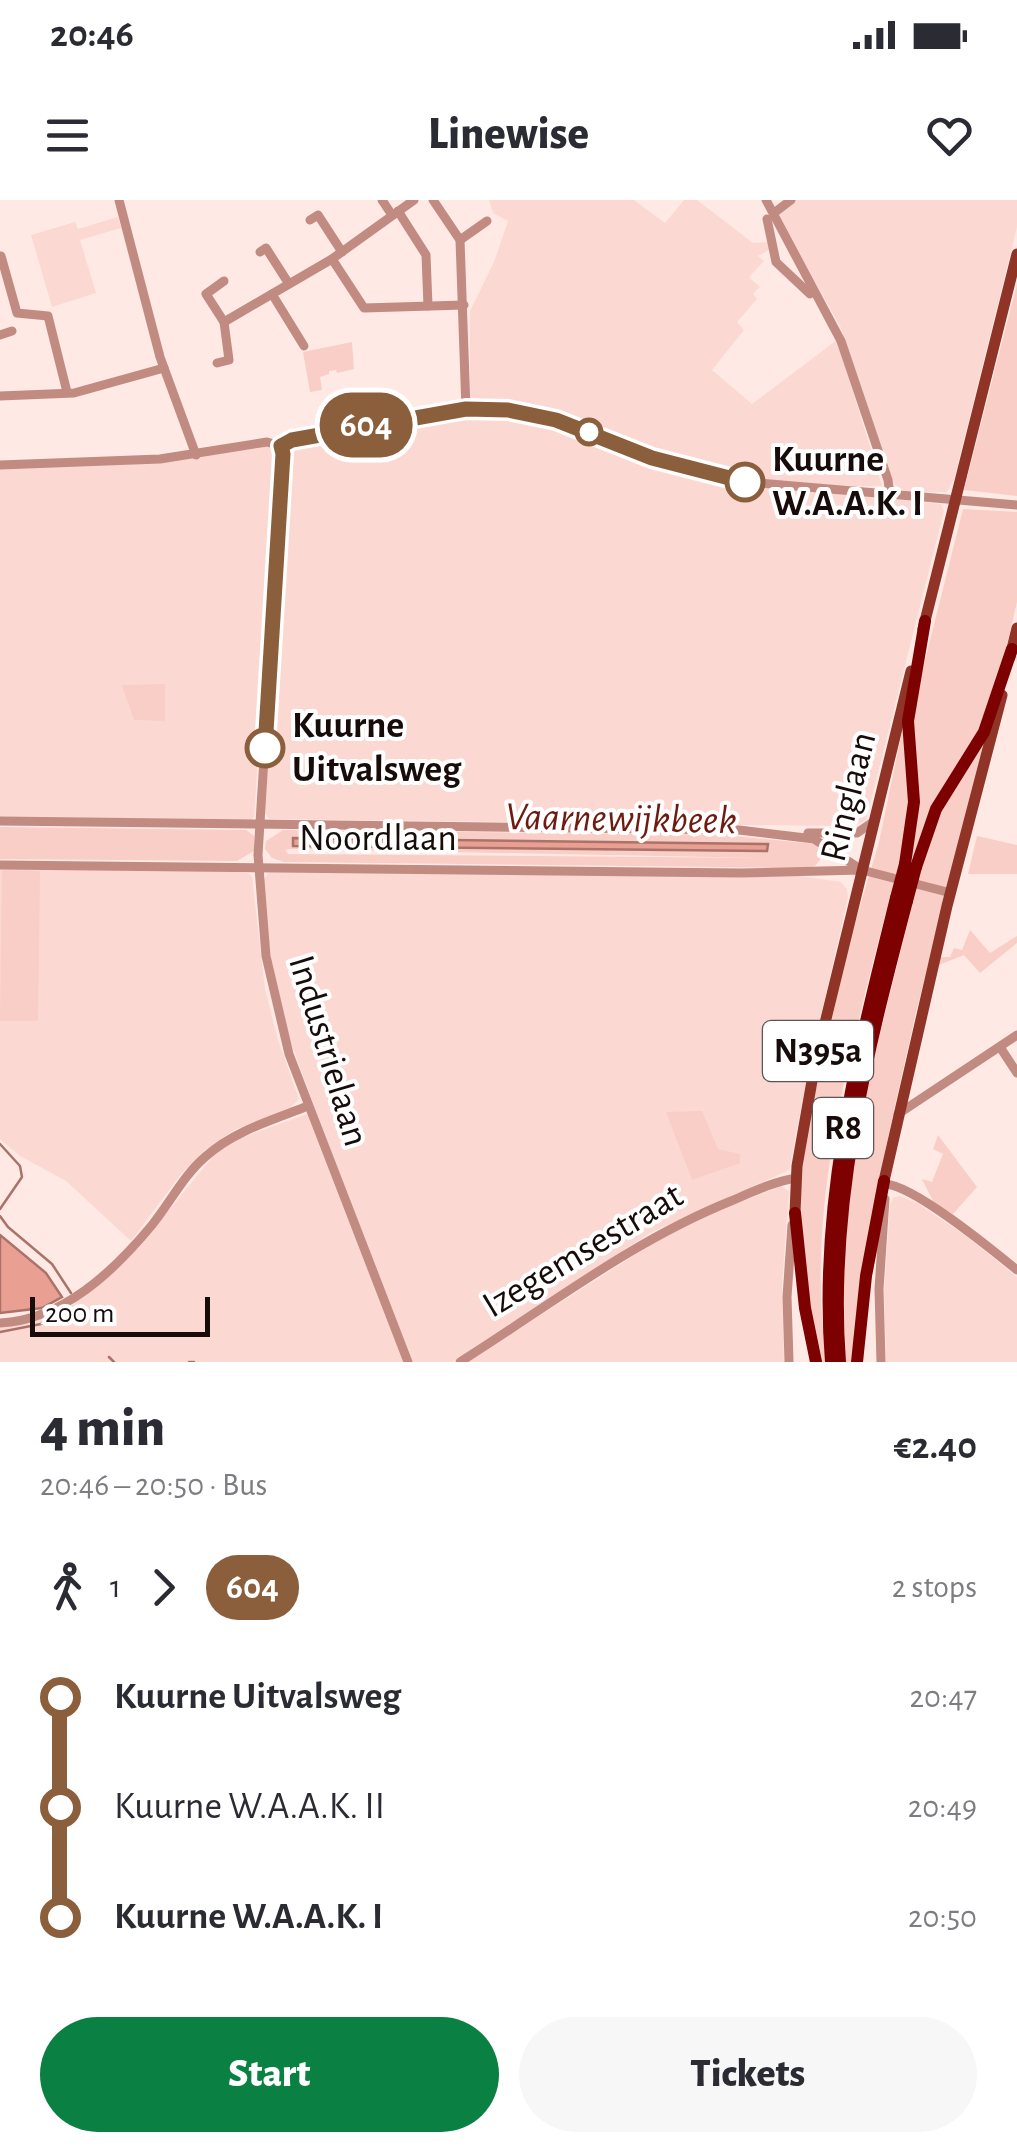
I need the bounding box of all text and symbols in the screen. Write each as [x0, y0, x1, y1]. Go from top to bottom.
text: 20:46 [50, 16, 134, 54]
icon: menu [40, 108, 95, 163]
icon: heart [922, 108, 977, 163]
text: Linewise [428, 112, 589, 157]
line badge: 604 [308, 392, 424, 458]
text: 604 [340, 408, 392, 443]
unlabelled marker [576, 419, 602, 445]
place label: Kuurne W.A.A.K. I [772, 441, 923, 523]
marker: Kuurne W.A.A.K. I [726, 463, 764, 501]
place label: Kuurne Uitvalsweg [292, 707, 462, 789]
street label: Ringlaan [815, 728, 883, 866]
marker: Kuurne Uitvalsweg [246, 729, 284, 767]
water label: Vaarnewijkbeek [505, 797, 737, 843]
street label: Noordlaan [299, 820, 457, 858]
street label: Industrielaan [281, 951, 375, 1151]
road number: N395a [763, 1021, 873, 1081]
road number: R8 [813, 1098, 873, 1158]
street label: Izegemsestraat [476, 1177, 690, 1325]
scale bar [30, 1292, 210, 1336]
text: 200 m [45, 1300, 114, 1328]
text: 4 min [40, 1401, 165, 1456]
text: €2.40 [894, 1428, 977, 1466]
text: 20:46 – 20:50 · Bus [40, 1469, 267, 1501]
icon: walk [40, 1560, 95, 1615]
icon: forward [136, 1560, 191, 1615]
text: 604 [226, 1570, 279, 1605]
text: 1 [110, 1571, 121, 1603]
text: 2 stops [892, 1571, 977, 1603]
text: Kuurne Uitvalsweg [114, 1678, 401, 1716]
text: 20:47 [909, 1681, 977, 1713]
text: Kuurne W.A.A.K. II [114, 1788, 385, 1826]
text: 20:49 [908, 1791, 977, 1823]
text: Kuurne W.A.A.K. I [114, 1898, 383, 1936]
text: 20:50 [908, 1901, 977, 1933]
button: Start [40, 2017, 499, 2132]
button: Tickets [519, 2017, 977, 2132]

